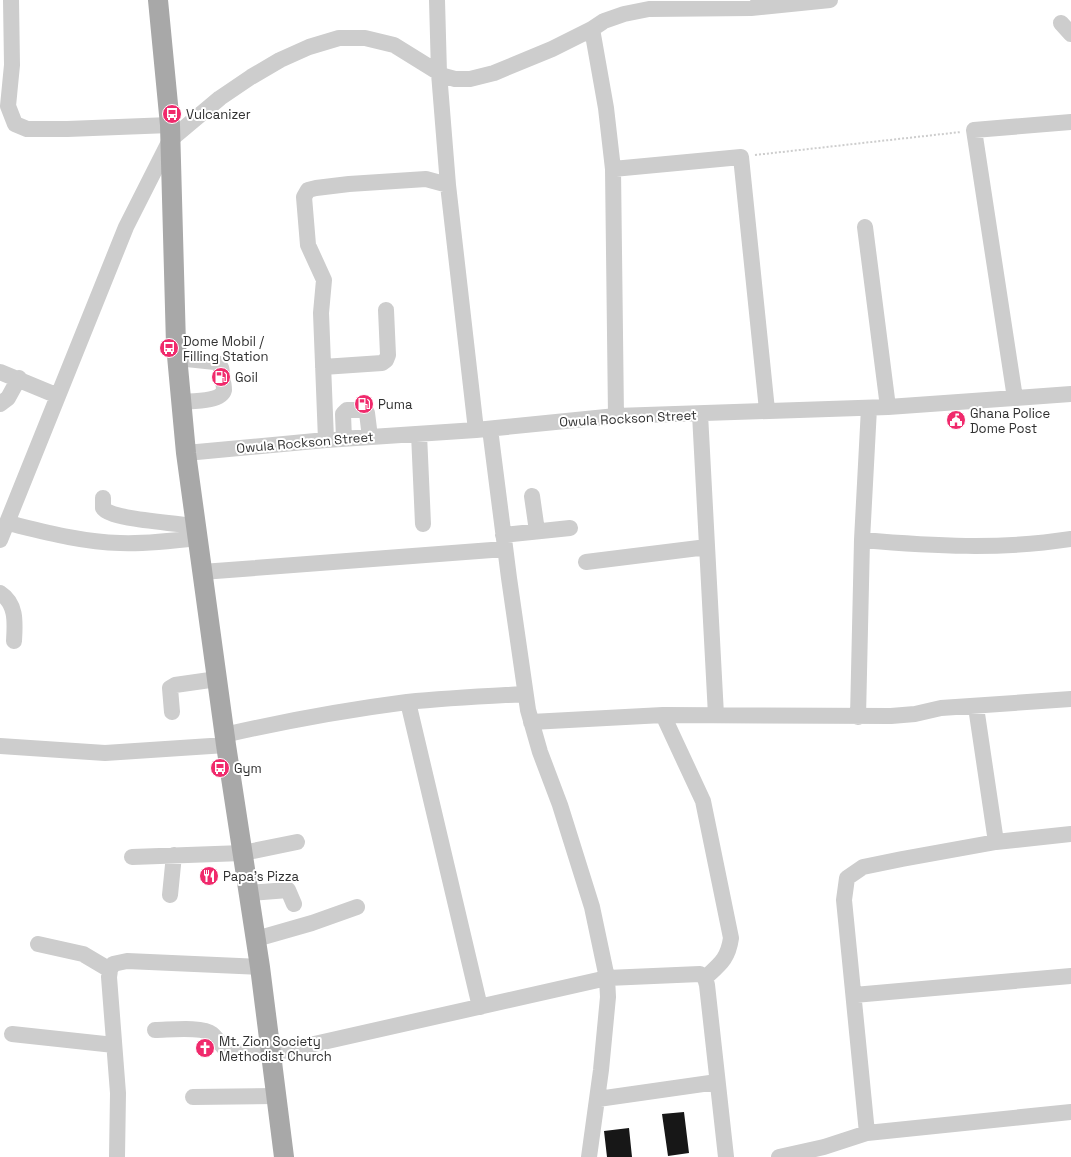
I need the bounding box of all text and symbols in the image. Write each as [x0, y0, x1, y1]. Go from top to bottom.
bus stop icon: Vulcanizer [161, 103, 183, 125]
place label: Vulcanizer [186, 106, 251, 123]
place label: Dome Mobil / Filling Station [183, 333, 269, 365]
bus stop icon: Dome Mobil / Filling Station [158, 337, 180, 359]
fuel station icon: Goil [210, 366, 232, 388]
place label: Goil [235, 369, 258, 386]
fuel station icon: Puma [353, 393, 375, 415]
place label: Puma [378, 396, 413, 413]
place label: Ghana Police Dome Post [970, 405, 1050, 437]
street label: Owula Rockson Street [559, 406, 697, 431]
public building icon: Ghana Police Dome Post [945, 409, 967, 431]
street label: Owula Rockson Street [236, 428, 374, 457]
bus stop icon: Gym [209, 757, 231, 779]
place label: Gym [234, 760, 262, 777]
restaurant icon: Papa's Pizza [198, 865, 220, 887]
place label: Papa's Pizza [223, 868, 300, 885]
place label: Mt. Zion Society Methodist Church [219, 1033, 332, 1065]
church icon: Mt. Zion Society Methodist Church [194, 1037, 216, 1059]

